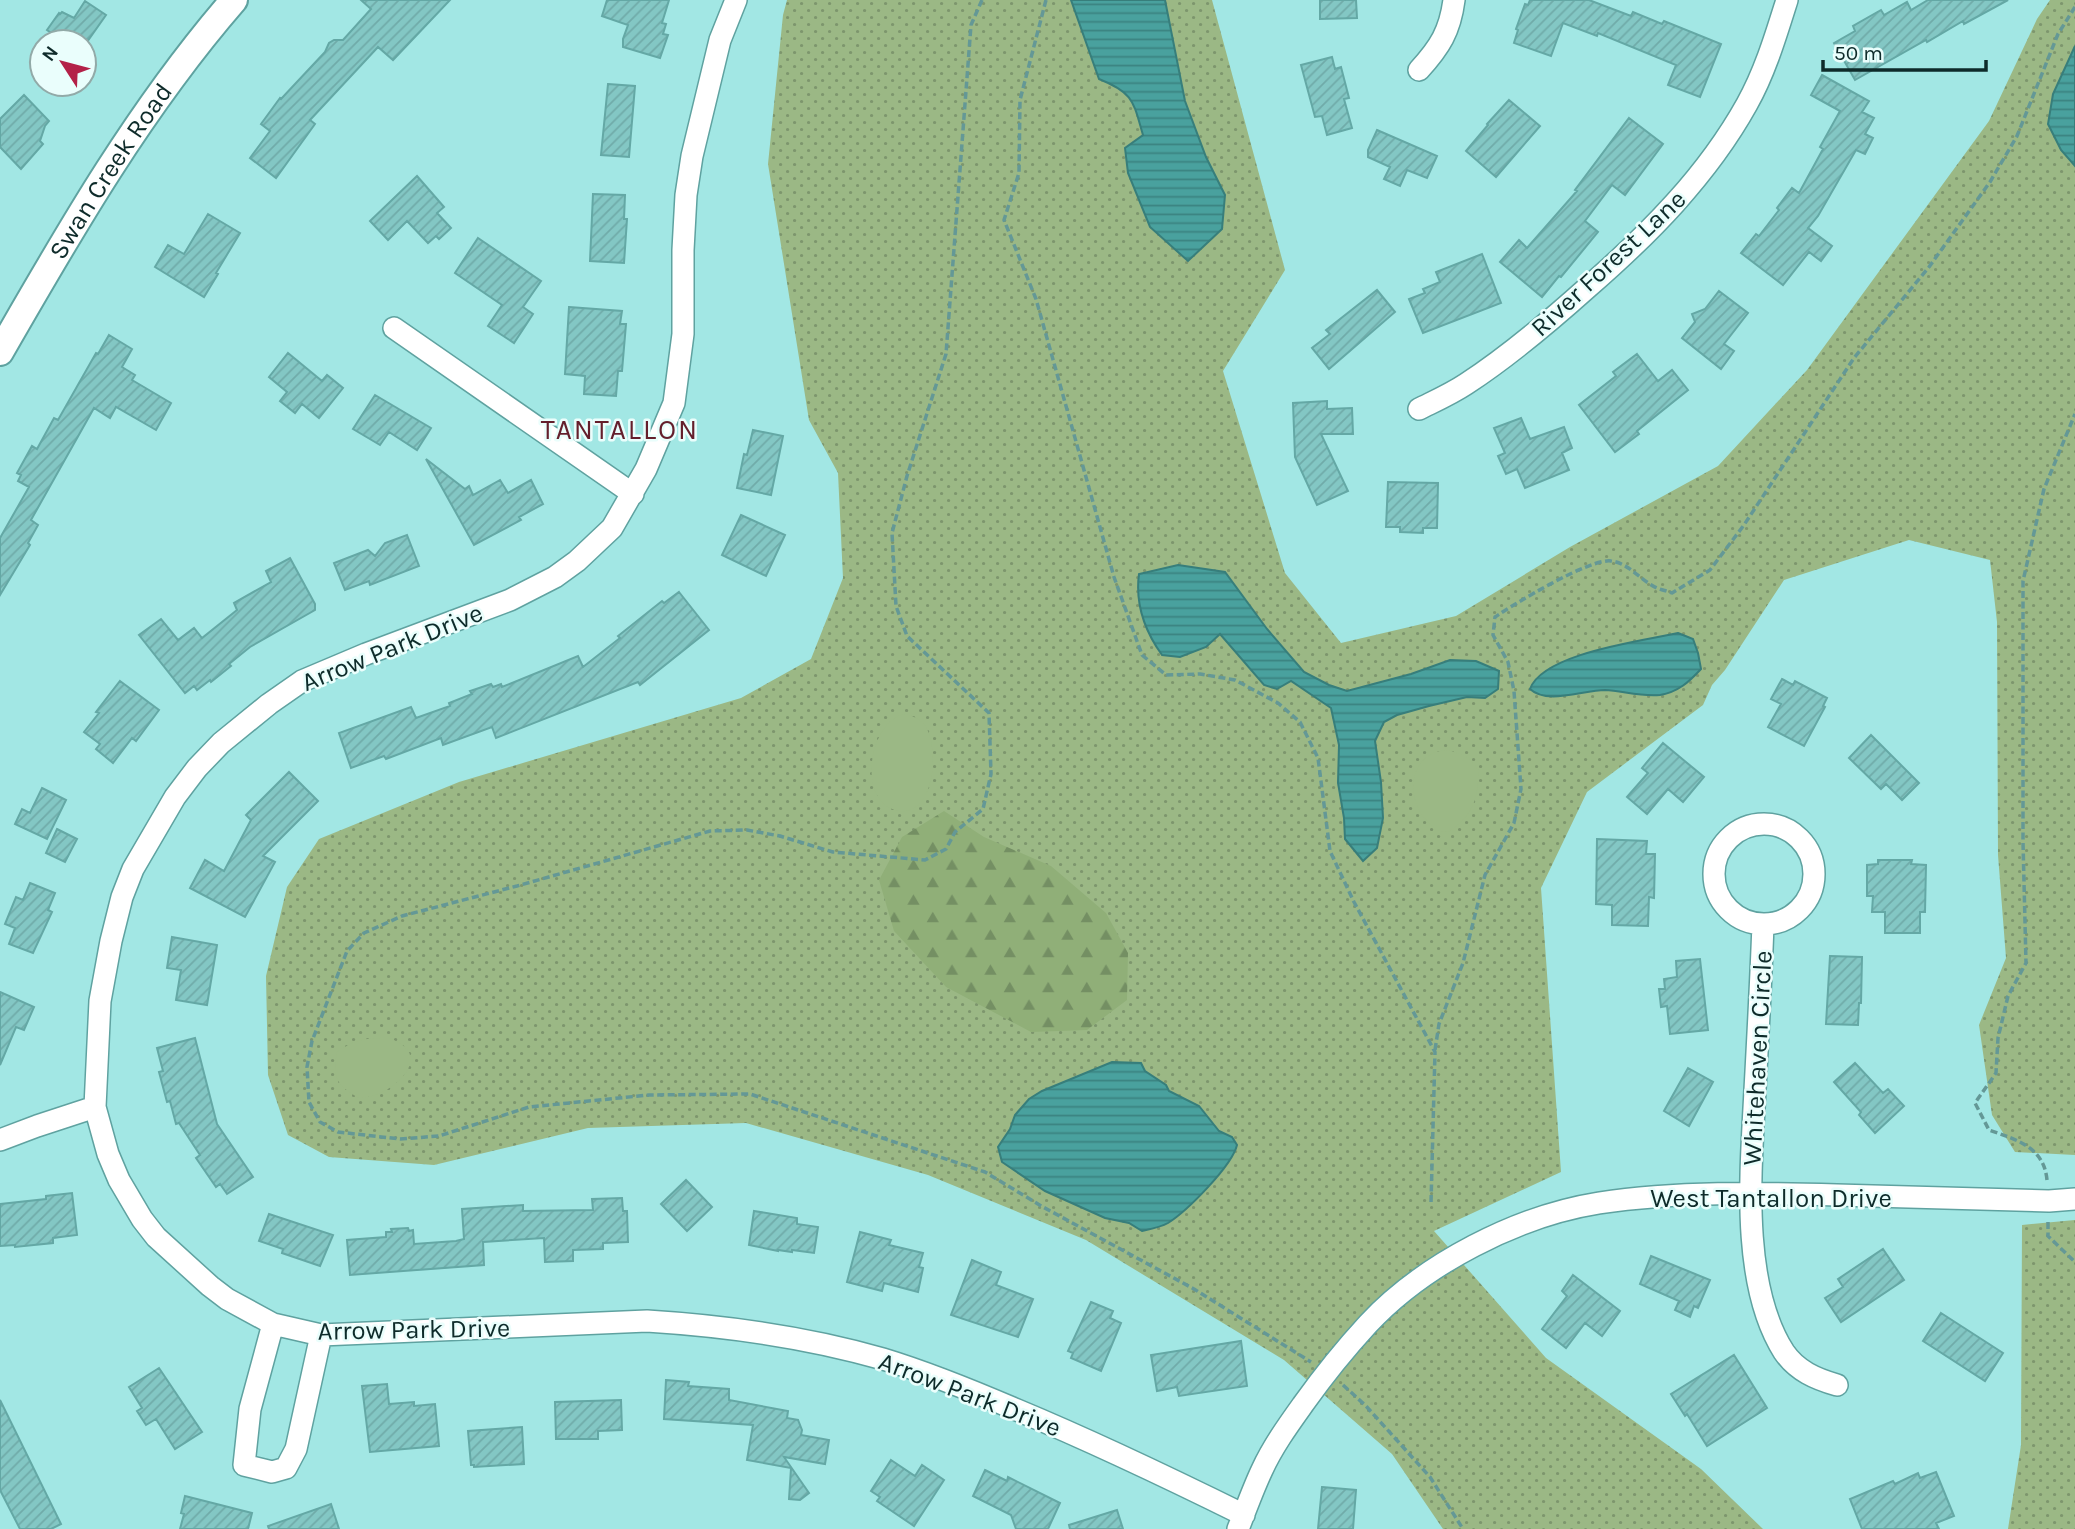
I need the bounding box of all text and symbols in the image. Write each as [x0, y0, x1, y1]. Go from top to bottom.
north arrow [28, 28, 98, 98]
scale bar [1823, 28, 1986, 72]
text: 50 m [1834, 41, 1883, 65]
text: N [37, 42, 63, 66]
street label: Swan Creek Road [42, 77, 179, 265]
street label: River Forest Lane [1524, 184, 1692, 343]
district label: TANTALLON [541, 413, 699, 446]
street label: Arrow Park Drive [297, 597, 487, 698]
street label: Whitehaven Circle [1736, 950, 1779, 1166]
street label: West Tantallon Drive [1650, 1183, 1892, 1214]
street label: Arrow Park Drive [317, 1312, 511, 1347]
street label: Arrow Park Drive [874, 1345, 1065, 1443]

